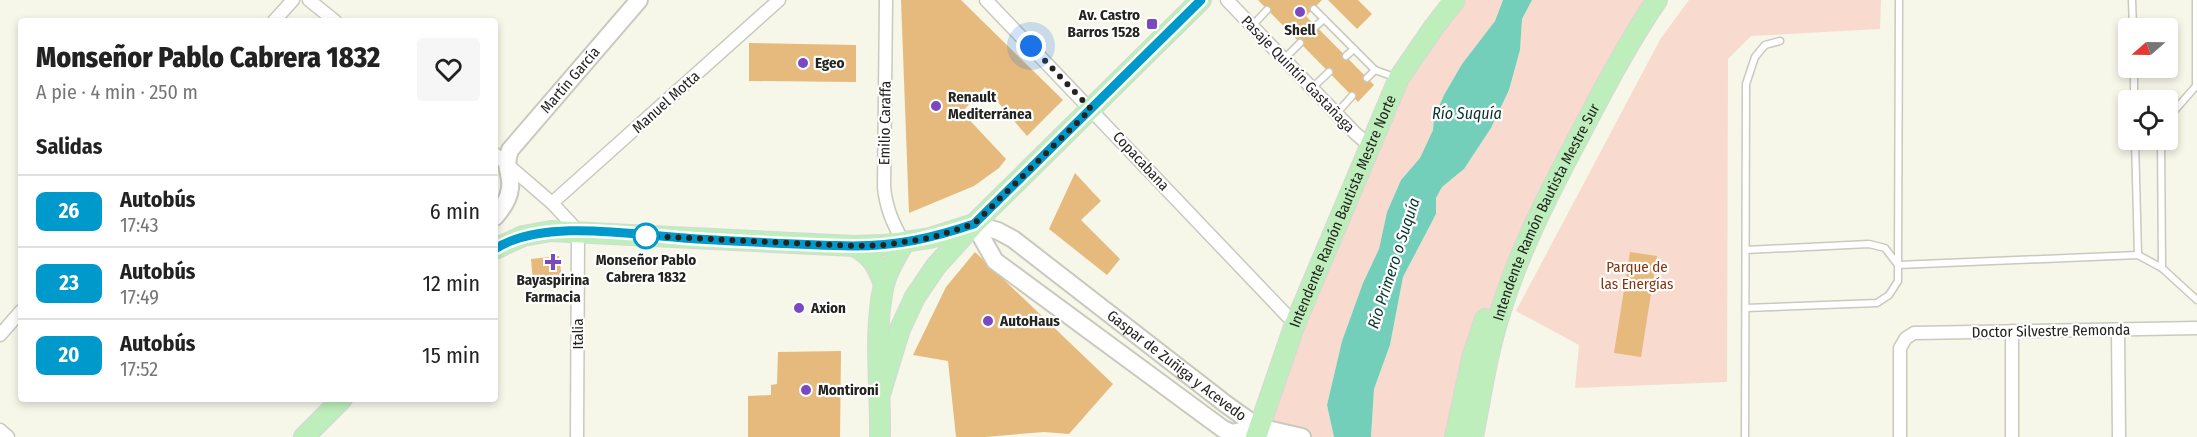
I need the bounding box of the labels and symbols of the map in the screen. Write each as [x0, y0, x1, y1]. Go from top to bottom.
marker: Shell [1293, 5, 1307, 19]
place label: Av. Castro Barros 1528 [1068, 6, 1140, 41]
street label: Pasaje Quintín Gastañaga [1238, 12, 1358, 136]
marker: Av. Castro Barros 1528 [1145, 17, 1159, 31]
north arrow [2118, 18, 2178, 78]
place label: Shell [1284, 21, 1317, 39]
your location [1016, 31, 1046, 61]
street label: Martín García [537, 43, 604, 117]
place label: Egeo [815, 54, 845, 72]
marker: Egeo [796, 56, 810, 70]
street label: Manuel Motta [629, 67, 703, 137]
street label: Emilio Caraffa [875, 81, 895, 165]
place label: Renault Mediterránea [948, 88, 1032, 123]
street label: Intendente Ramón Bautista Mestre Norte [1286, 92, 1400, 330]
marker: Renault Mediterránea [929, 99, 943, 113]
street label: Intendente Ramón Bautista Mestre Sur [1489, 100, 1604, 323]
water label: Río Suquía [1432, 104, 1502, 123]
street label: Copacabana [1109, 128, 1173, 194]
water label: Río Primero o Suquía [1363, 195, 1424, 331]
marker: Monseñor Pablo Cabrera 1832 [633, 223, 659, 249]
place label: Monseñor Pablo Cabrera 1832 [596, 251, 696, 286]
marker: Bayaspirina Farmacia [546, 255, 560, 269]
park label: Parque de las Energías [1601, 258, 1673, 293]
place label: Bayaspirina Farmacia [516, 271, 590, 306]
place label: Axion [810, 299, 846, 317]
marker: Axion [792, 301, 806, 315]
street label: Gaspar de Zuñiga y Acevedo [1104, 306, 1250, 425]
place label: AutoHaus [999, 312, 1060, 330]
marker: AutoHaus [981, 314, 995, 328]
street label: Italia [569, 318, 587, 350]
street label: Doctor Silvestre Remonda [1972, 321, 2130, 341]
place label: Montironi [818, 381, 879, 399]
marker: Montironi [799, 383, 813, 397]

